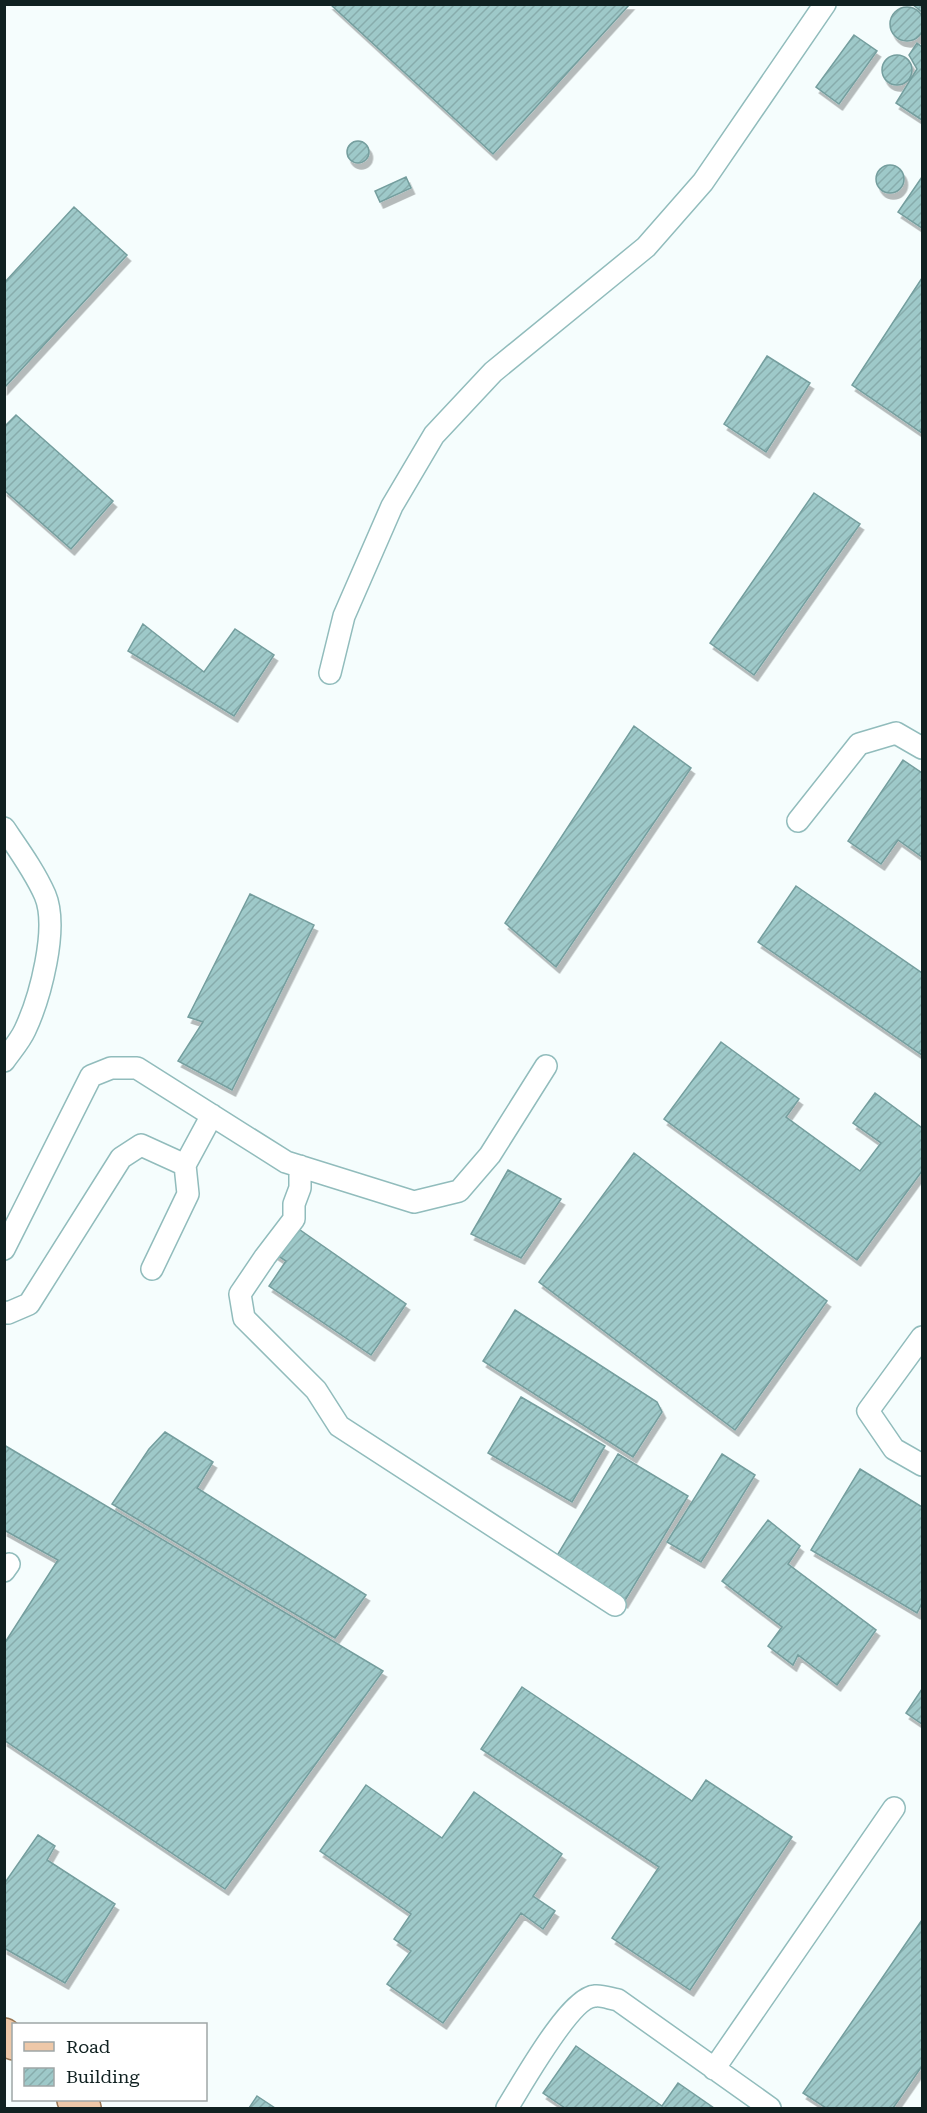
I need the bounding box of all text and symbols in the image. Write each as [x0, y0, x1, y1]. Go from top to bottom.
legend [12, 2023, 207, 2101]
text: Road [66, 2036, 111, 2057]
text: Building [66, 2066, 140, 2087]

